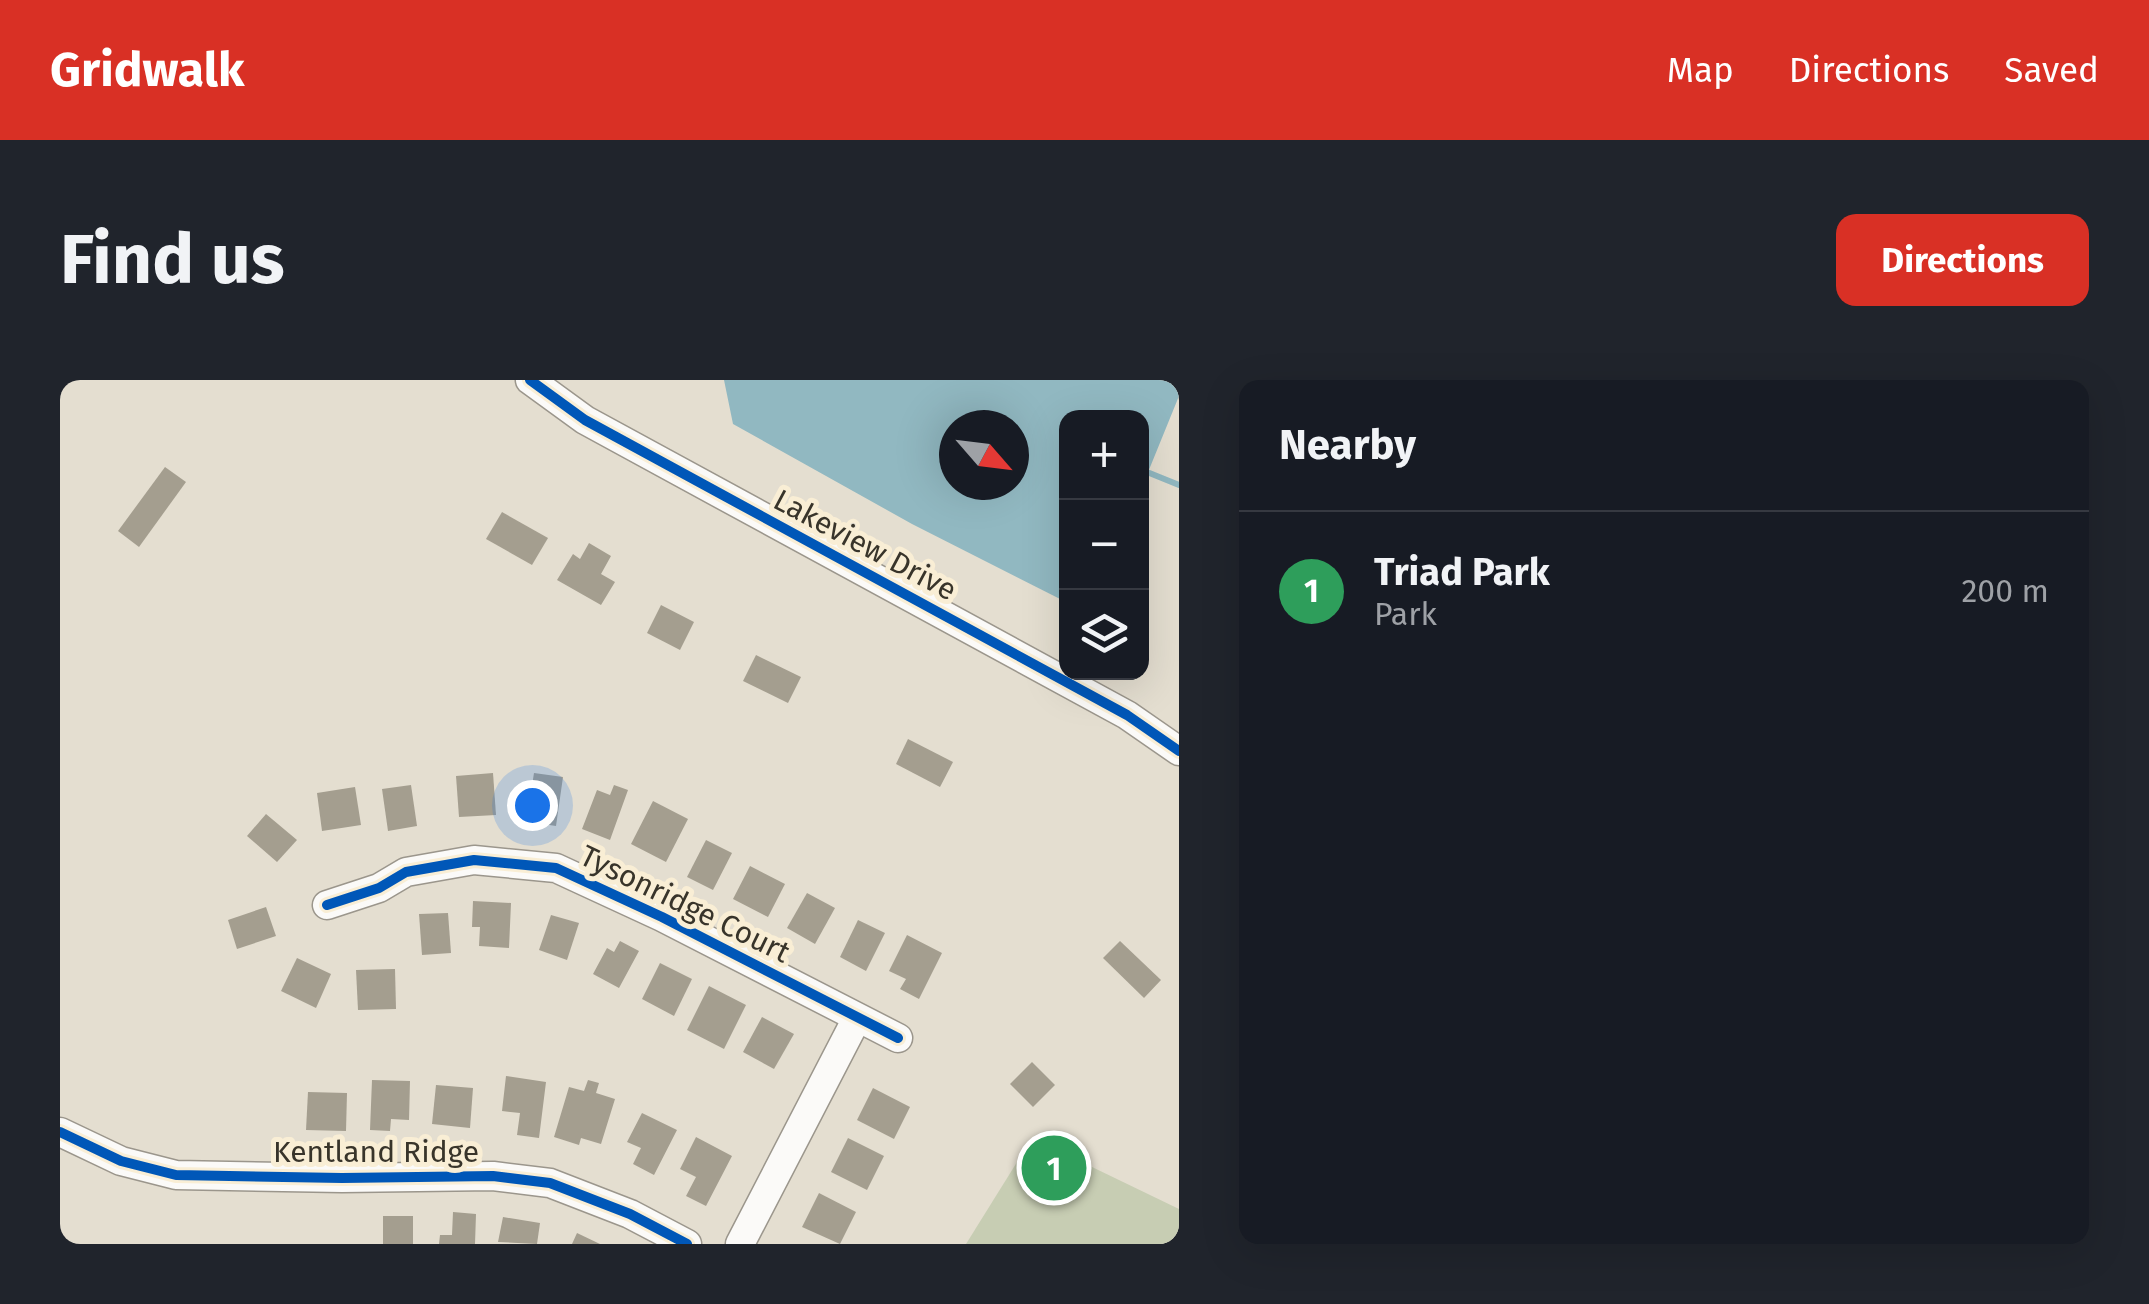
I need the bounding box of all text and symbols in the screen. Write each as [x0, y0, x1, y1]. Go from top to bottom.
text: Gridwalk [50, 41, 244, 99]
text: Map [1667, 49, 1734, 91]
text: Directions [1789, 49, 1949, 91]
text: Saved [2004, 49, 2099, 91]
button: Directions [1836, 214, 2089, 306]
text: Find us [60, 218, 285, 302]
north arrow [939, 410, 1029, 500]
map controls [1059, 410, 1149, 680]
button: + [1059, 410, 1149, 500]
text: Nearby [1279, 420, 1416, 470]
street label: Lakeview Drive [768, 482, 962, 608]
button: − [1059, 500, 1149, 590]
text: Triad Park [1374, 549, 1550, 595]
text: 1 [1304, 572, 1319, 610]
text: 200 m [1962, 572, 2049, 610]
button: layers [1059, 590, 1149, 680]
text: Park [1374, 595, 1437, 633]
your location [507, 780, 558, 831]
street label: Tysonridge Court [574, 838, 796, 970]
pin: 1 [1022, 1130, 1086, 1206]
street label: Kentland Ridge [273, 1134, 479, 1170]

